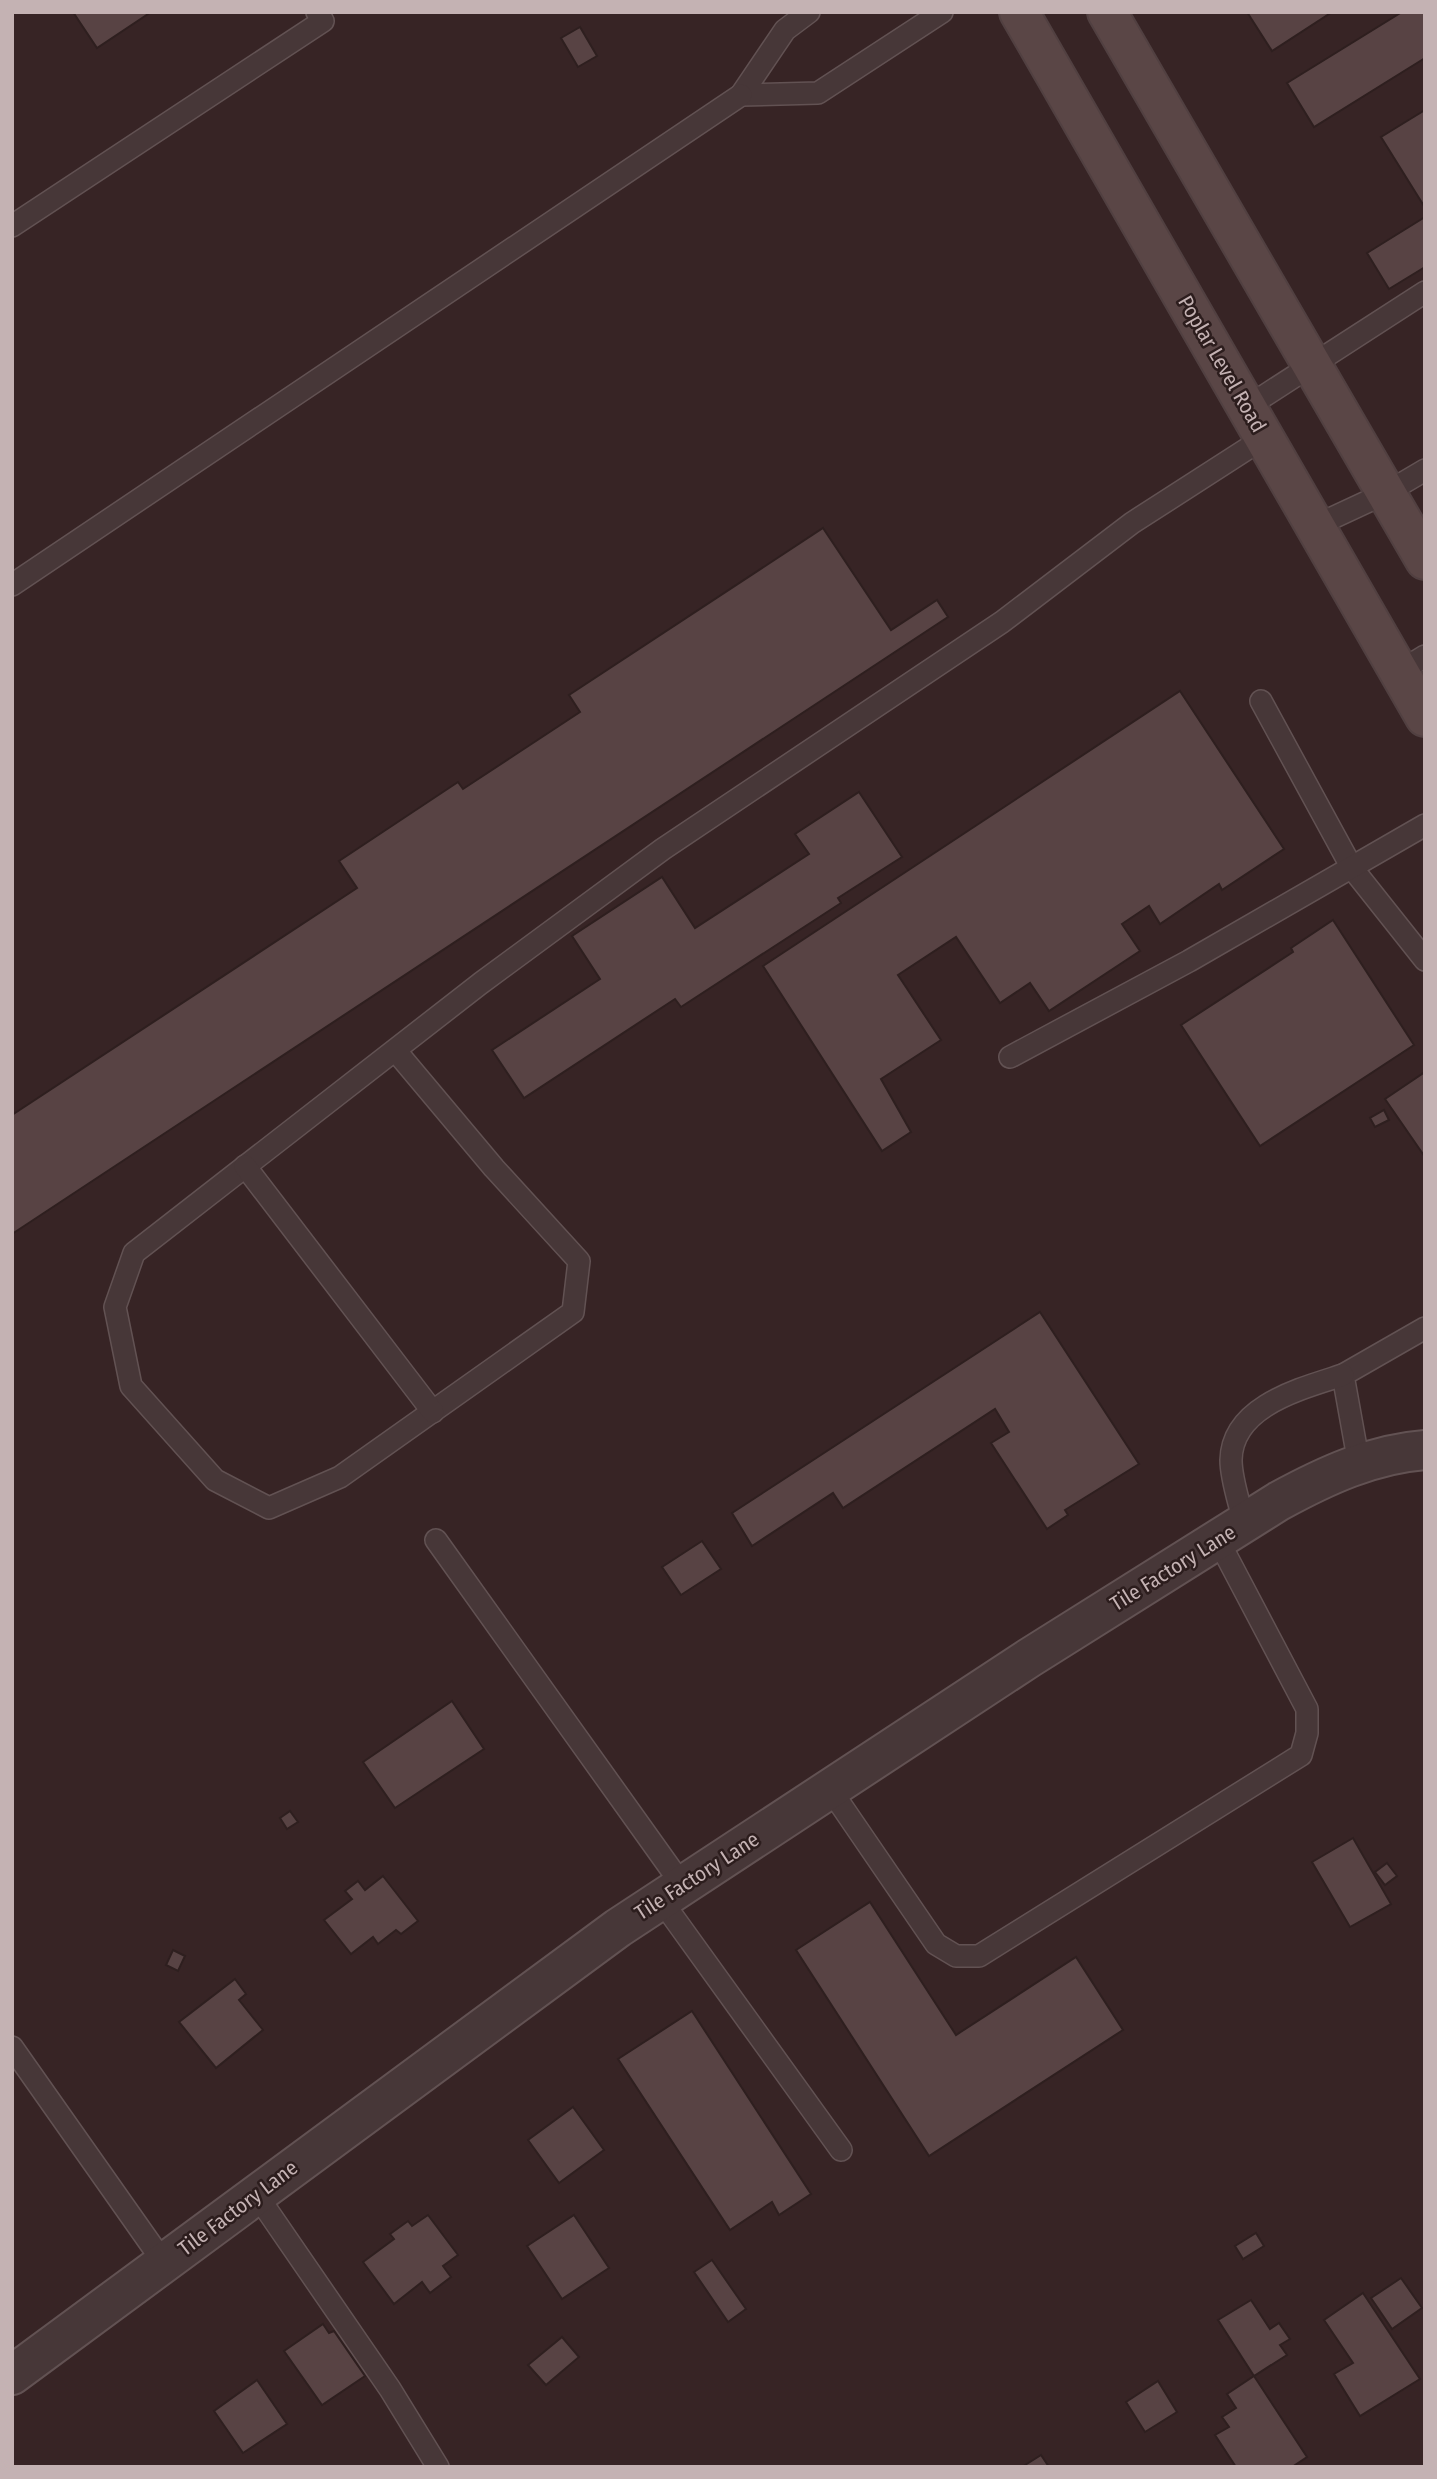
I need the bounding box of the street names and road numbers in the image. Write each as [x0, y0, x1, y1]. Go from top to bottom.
street label: Poplar Level Road [1172, 291, 1272, 437]
street label: Tile Factory Lane [1105, 1519, 1241, 1617]
street label: Tile Factory Lane [630, 1826, 764, 1926]
street label: Tile Factory Lane [173, 2155, 303, 2261]

